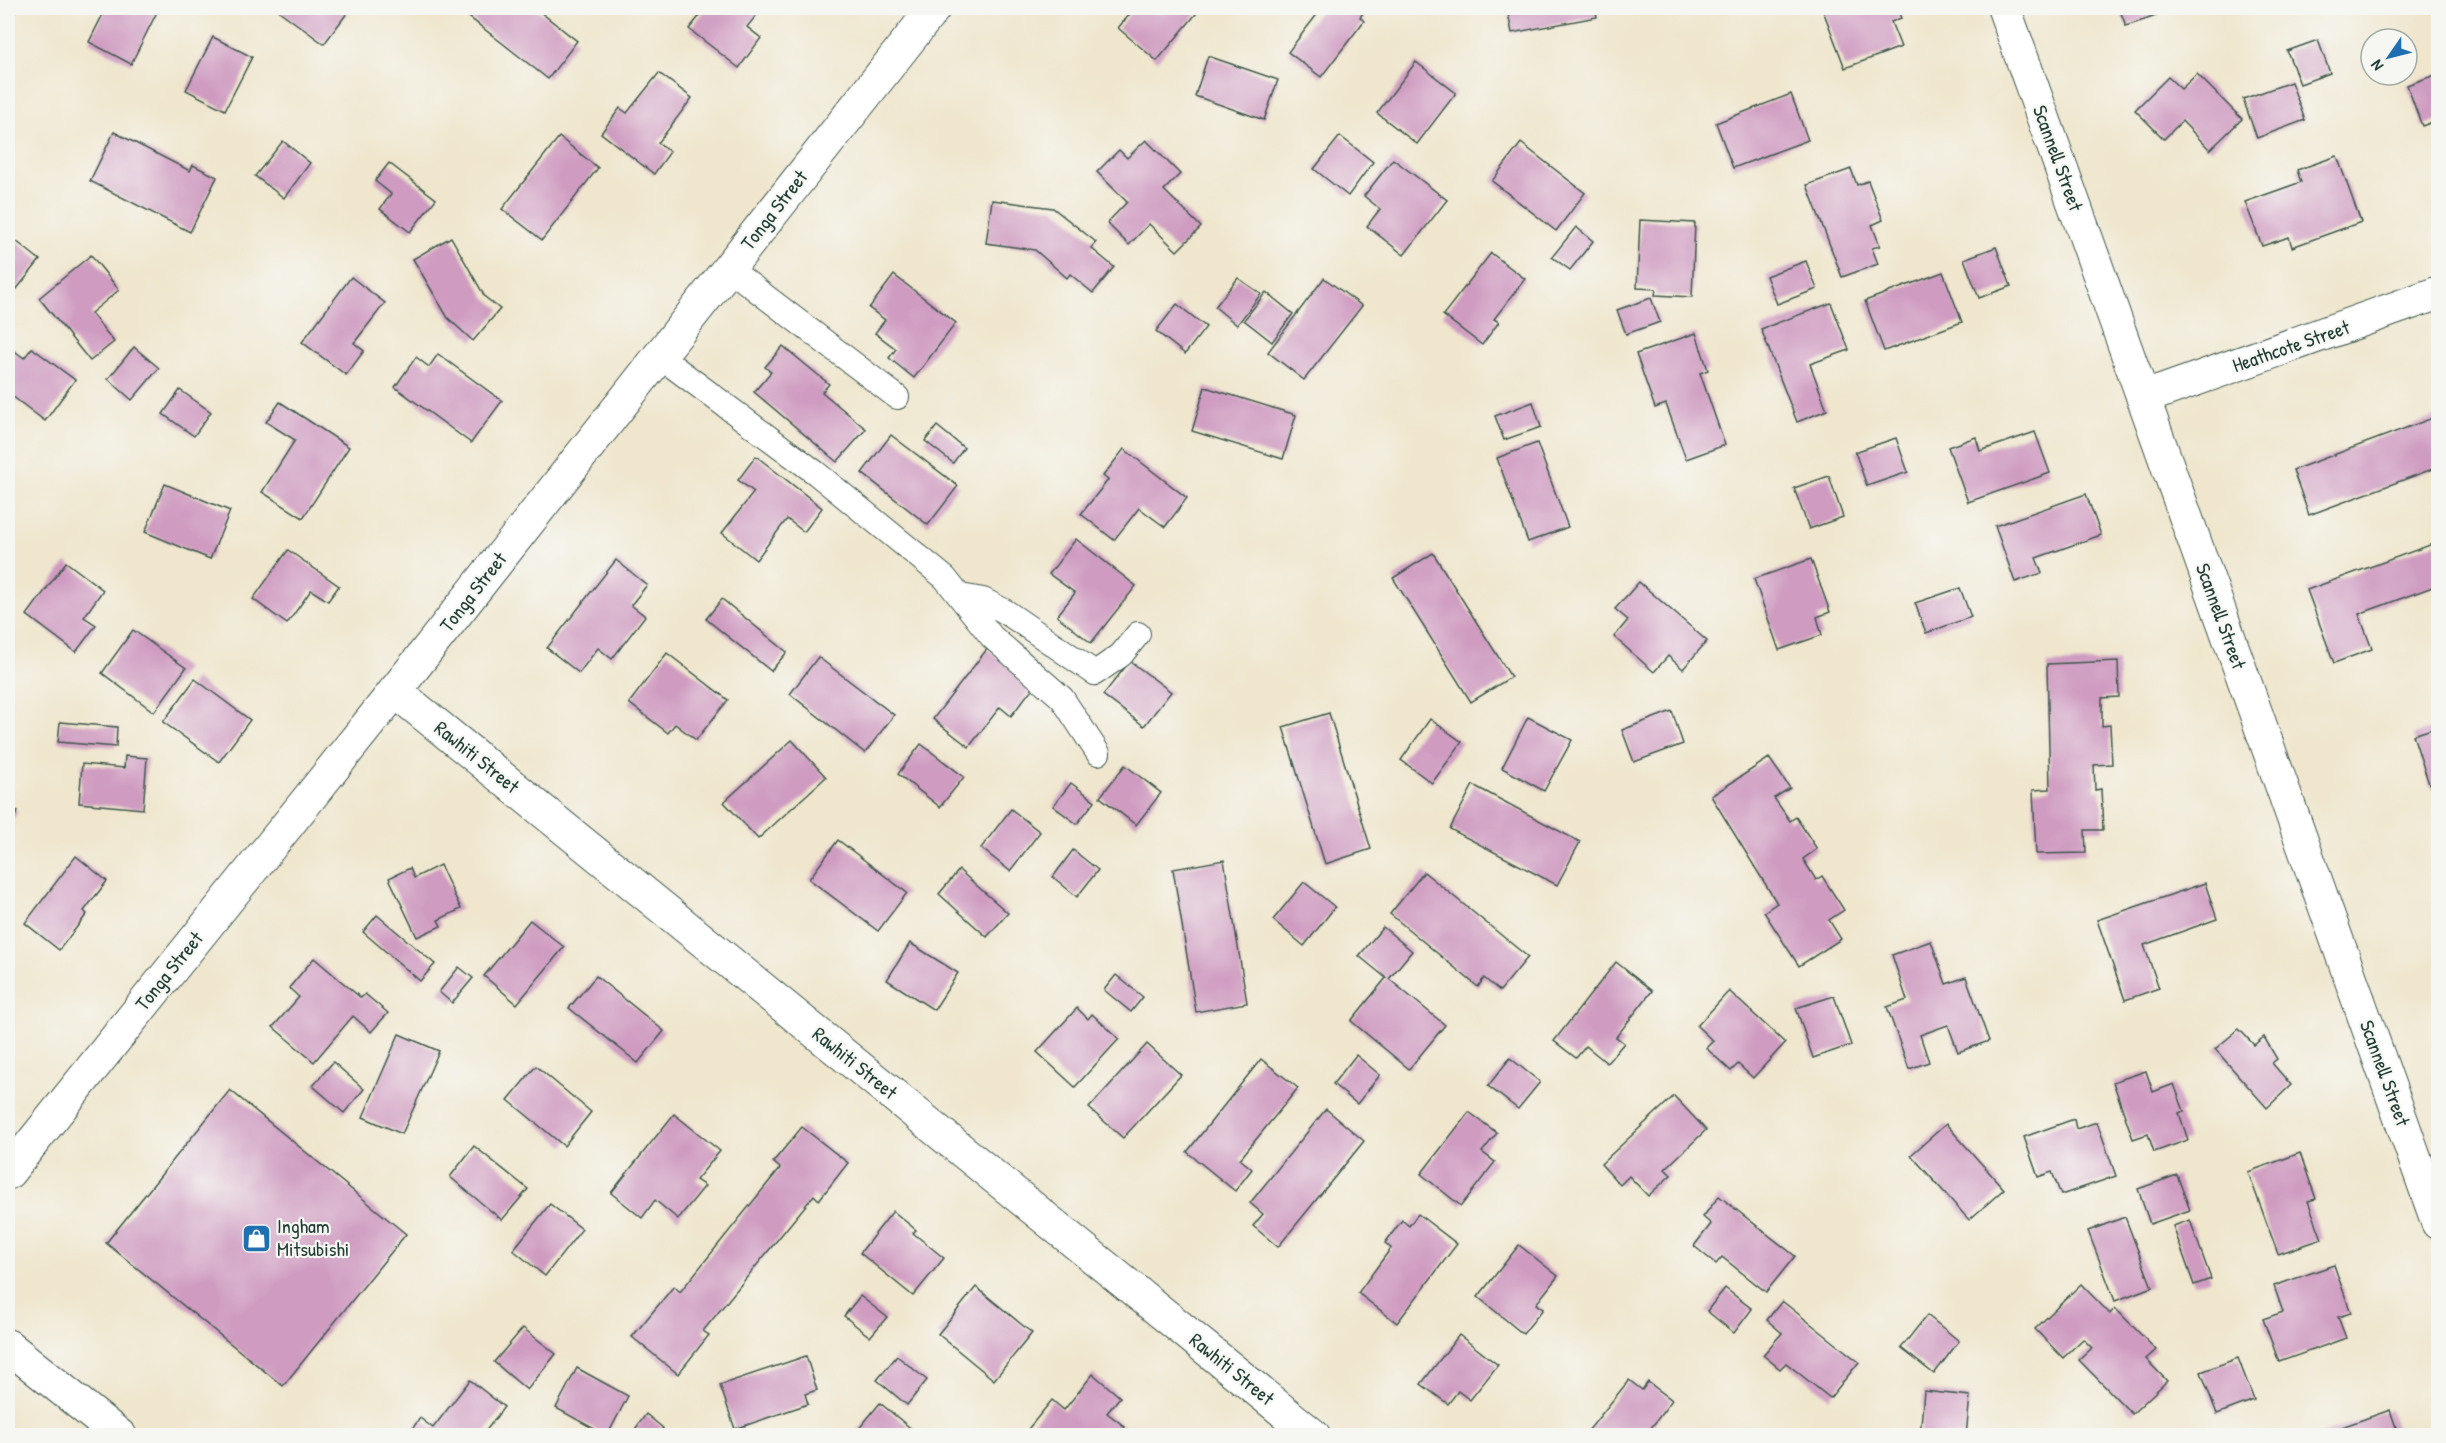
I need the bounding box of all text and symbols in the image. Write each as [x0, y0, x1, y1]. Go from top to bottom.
north arrow [2359, 27, 2419, 87]
text: N [2365, 55, 2388, 75]
street label: Scannell Street [2027, 101, 2090, 215]
street label: Tonga Street [734, 163, 814, 255]
street label: Heathcote Street [2229, 312, 2354, 378]
street label: Tonga Street [433, 545, 513, 637]
street label: Scannell Street [2190, 559, 2253, 673]
street label: Rawhiti Street [429, 714, 526, 800]
street label: Tonga Street [128, 925, 209, 1016]
street label: Scannell Street [2354, 1016, 2417, 1130]
street label: Rawhiti Street [807, 1020, 904, 1106]
place label: Ingham Mitsubishi [277, 1212, 349, 1262]
shop icon: Ingham Mitsubishi [240, 1222, 272, 1254]
street label: Rawhiti Street [1184, 1326, 1281, 1412]

